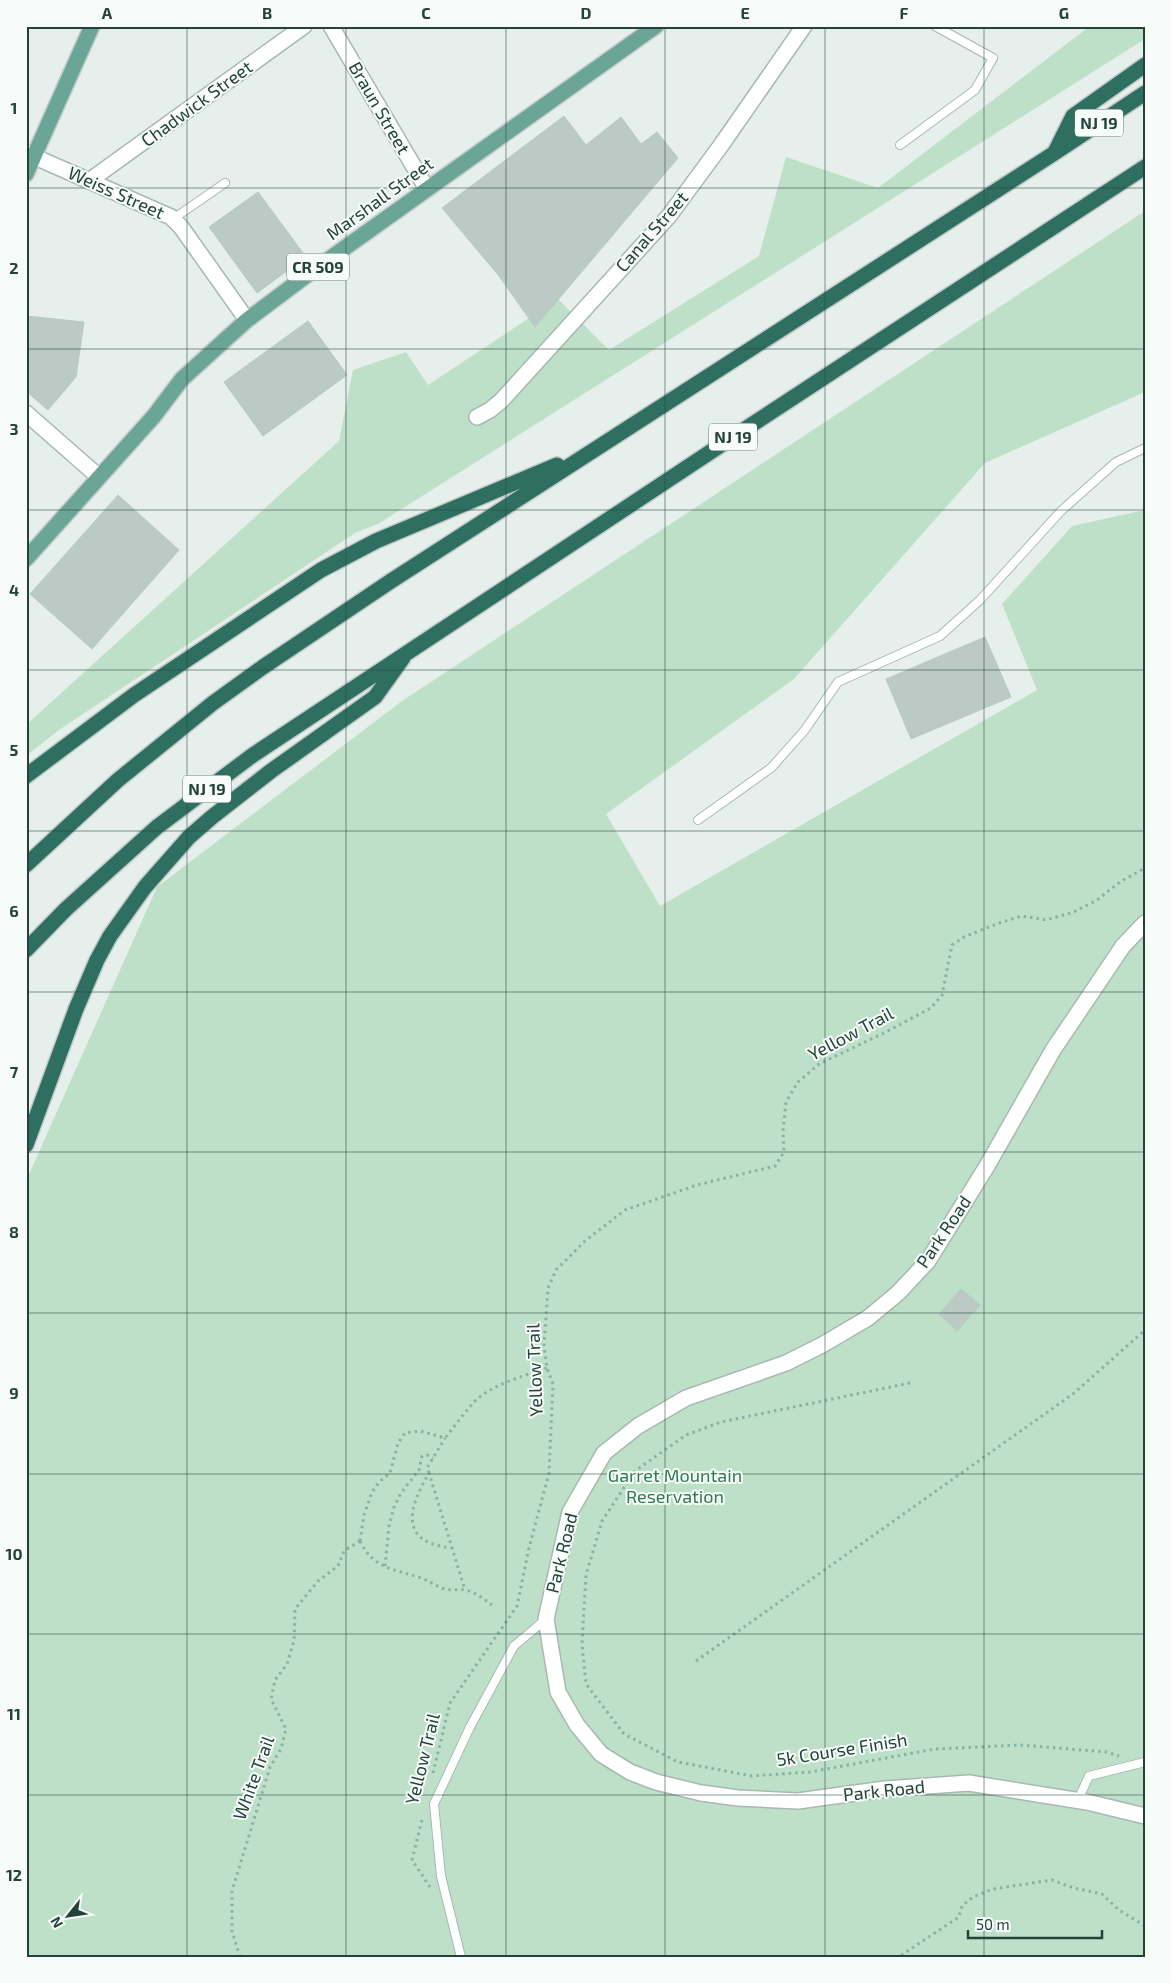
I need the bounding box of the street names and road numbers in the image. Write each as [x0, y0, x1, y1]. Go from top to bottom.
street label: Chadwick Street [137, 55, 256, 151]
street label: Braun Street [345, 57, 415, 158]
road number: NJ 19 [1075, 110, 1123, 136]
street label: Marshall Street [322, 152, 437, 244]
street label: Weiss Street [65, 161, 168, 223]
street label: Canal Street [610, 187, 692, 276]
road number: CR 509 [287, 253, 349, 280]
road number: NJ 19 [709, 424, 757, 451]
road number: NJ 19 [183, 776, 231, 802]
street label: Yellow Trail [804, 1001, 897, 1065]
street label: Park Road [911, 1191, 975, 1272]
street label: Yellow Trail [521, 1322, 547, 1417]
street label: Park Road [540, 1510, 582, 1595]
street label: Yellow Trail [400, 1710, 444, 1807]
street label: 5k Course Finish [775, 1728, 909, 1770]
street label: White Trail [228, 1732, 279, 1823]
street label: Park Road [842, 1775, 926, 1805]

